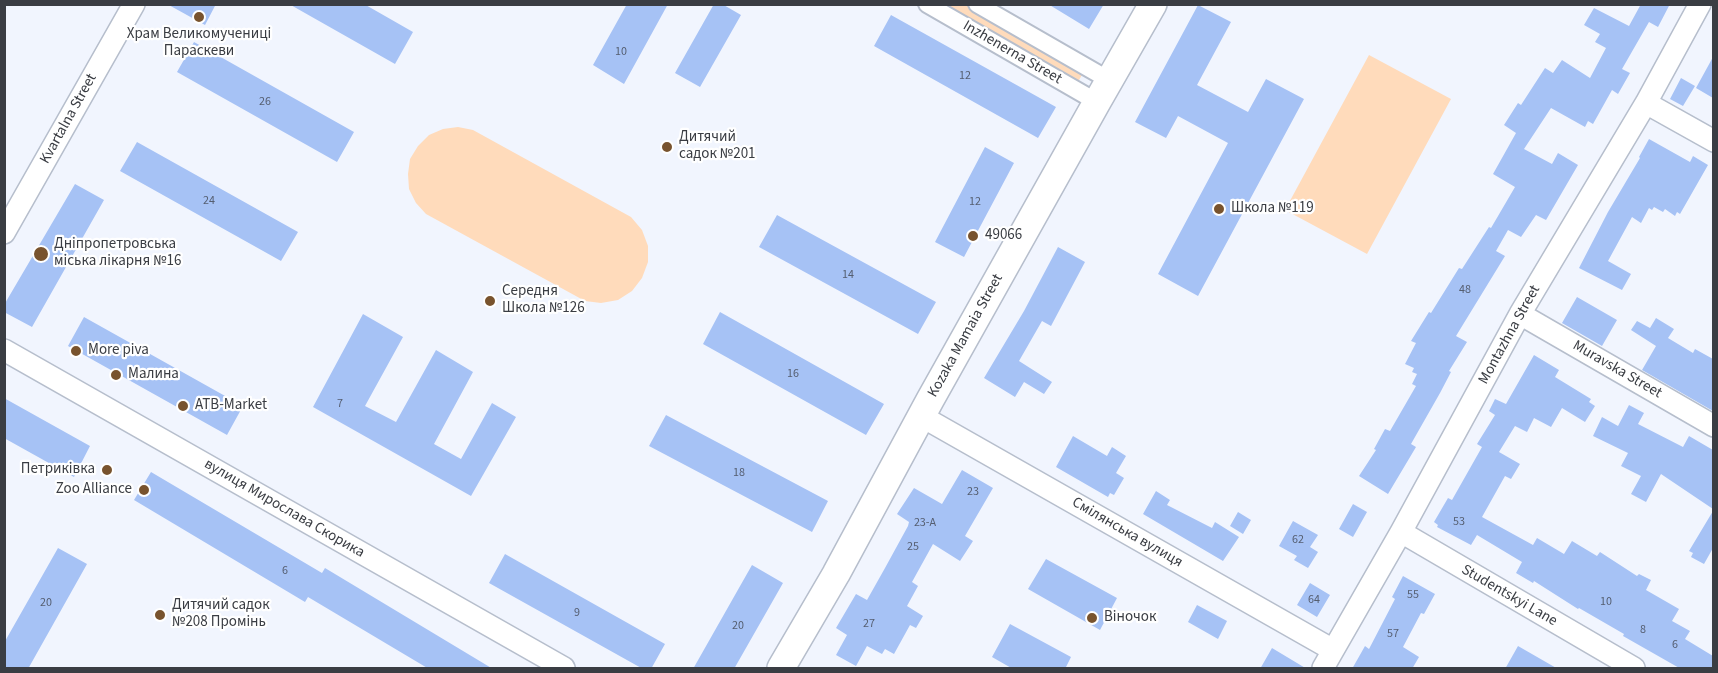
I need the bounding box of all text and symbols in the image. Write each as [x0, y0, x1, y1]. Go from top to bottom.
marker: Храм Великомучениці Параскеви [192, 10, 206, 24]
street label: Inzhenerna Street [959, 17, 1065, 89]
place label: Храм Великомучениці Параскеви [127, 26, 271, 61]
house number: 10 [615, 45, 627, 59]
house number: 12 [959, 69, 971, 83]
street label: Kvartalna Street [37, 71, 101, 167]
house number: 26 [259, 95, 271, 109]
place label: Дитячий садок №201 [679, 129, 756, 164]
marker: Дитячий садок №201 [660, 140, 674, 154]
house number: 24 [203, 194, 215, 208]
house number: 12 [969, 195, 981, 209]
place label: Школа №119 [1231, 200, 1314, 218]
marker: Школа №119 [1212, 202, 1226, 216]
place label: 49066 [985, 227, 1022, 245]
marker: 49066 [966, 229, 980, 243]
place label: Дніпропетровська міська лікарня №16 [54, 236, 181, 271]
marker: Дніпропетровська міська лікарня №16 [32, 245, 50, 263]
house number: 14 [842, 268, 854, 282]
street label: Kozaka Mamaia Street [925, 271, 1007, 401]
street label: Montazhna Street [1475, 282, 1545, 388]
place label: Середня Школа №126 [502, 283, 585, 318]
house number: 48 [1459, 283, 1471, 297]
marker: Середня Школа №126 [483, 294, 497, 308]
street label: Muravska Street [1569, 337, 1665, 403]
place label: More piva [88, 342, 149, 360]
marker: More piva [69, 344, 83, 358]
place label: Малина [128, 366, 179, 384]
house number: 16 [787, 367, 799, 381]
marker: Малина [109, 368, 123, 382]
place label: ATB-Market [195, 397, 267, 415]
house number: 7 [337, 397, 343, 411]
marker: ATB-Market [176, 399, 190, 413]
street label: вулиця Мирослава Скорика [201, 456, 367, 562]
place label: Петриківка [21, 461, 95, 479]
marker: Петриківка [100, 463, 114, 477]
house number: 18 [733, 466, 745, 480]
place label: Zoo Alliance [56, 481, 132, 499]
marker: Zoo Alliance [137, 483, 151, 497]
house number: 23 [967, 485, 979, 499]
street label: Смілянська вулиця [1068, 494, 1186, 572]
house number: 53 [1453, 515, 1465, 529]
house number: 23-А [914, 516, 936, 530]
house number: 62 [1292, 533, 1304, 547]
house number: 25 [907, 540, 919, 554]
street label: Studentskyi Lane [1458, 561, 1560, 631]
house number: 6 [282, 564, 288, 578]
house number: 55 [1407, 588, 1419, 602]
house number: 64 [1308, 593, 1320, 607]
house number: 10 [1600, 595, 1612, 609]
house number: 20 [40, 596, 52, 610]
place label: Дитячий садок №208 Промінь [172, 597, 270, 632]
house number: 9 [574, 606, 580, 620]
marker: Дитячий садок №208 Промінь [153, 608, 167, 622]
place label: Віночок [1104, 609, 1156, 627]
marker: Віночок [1085, 611, 1099, 625]
house number: 27 [863, 617, 875, 631]
house number: 20 [732, 619, 744, 633]
house number: 8 [1640, 623, 1646, 637]
house number: 57 [1387, 627, 1399, 641]
house number: 6 [1672, 638, 1678, 652]

